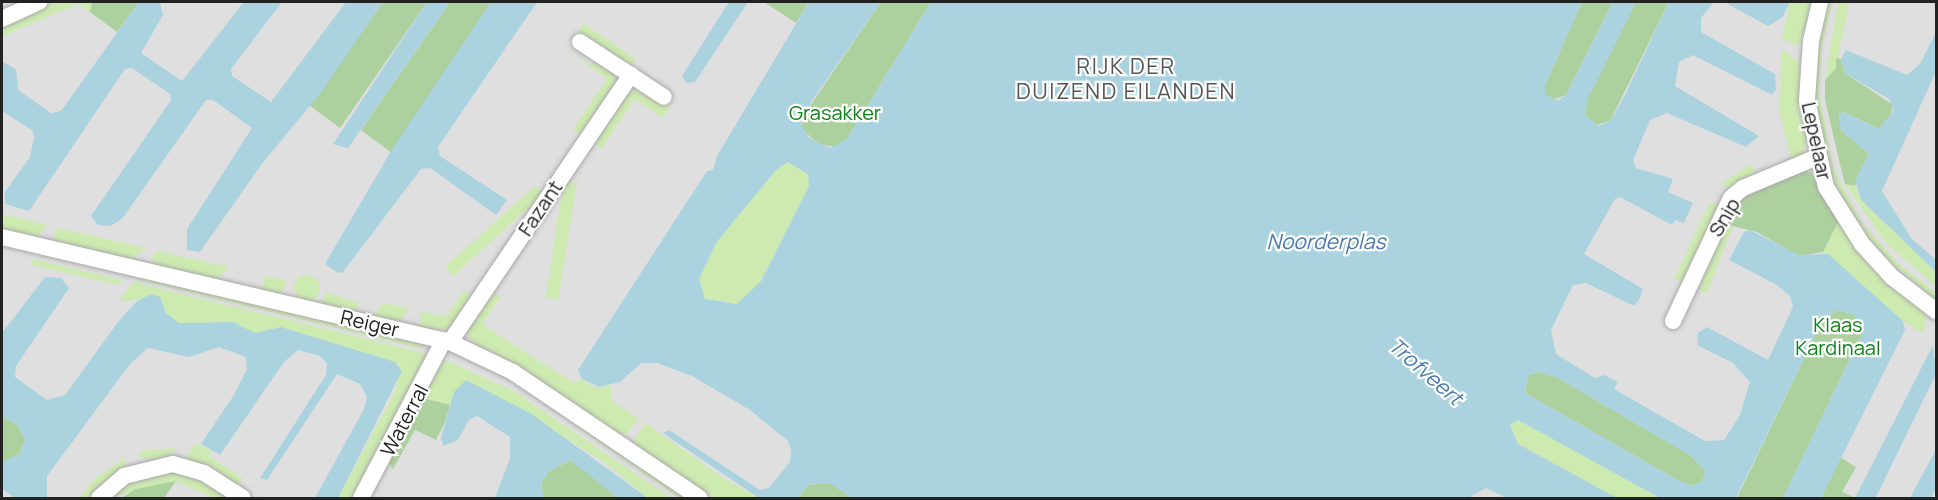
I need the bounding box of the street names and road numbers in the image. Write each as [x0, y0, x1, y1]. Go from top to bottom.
street label: Lepelaar [1797, 100, 1837, 182]
street label: Fazant [513, 176, 567, 240]
street label: Snip [1703, 193, 1745, 241]
street label: Reiger [338, 305, 402, 341]
street label: Waterral [375, 380, 433, 460]

